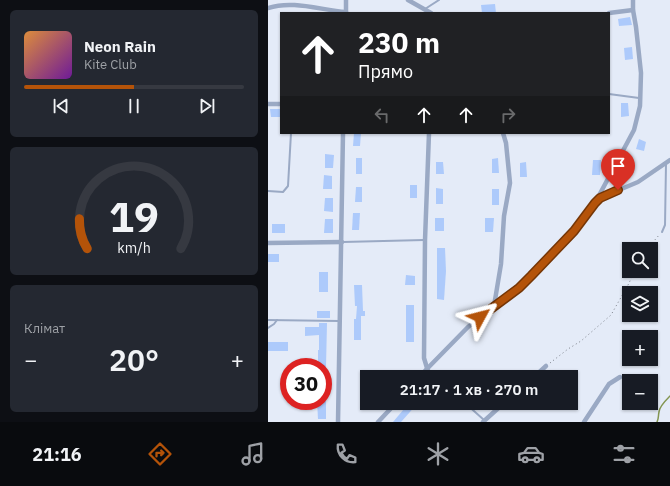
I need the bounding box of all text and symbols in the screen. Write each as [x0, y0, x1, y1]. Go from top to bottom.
text: 230 m [358, 24, 440, 61]
icon: ahead [292, 28, 344, 80]
text: Neon Rain [84, 37, 156, 56]
text: Kite Club [84, 56, 137, 73]
text: Прямо [358, 60, 413, 83]
icon: previous [50, 95, 72, 117]
icon: pause [123, 95, 145, 117]
icon: next [196, 95, 218, 117]
icon: left [371, 104, 393, 126]
icon: ahead [413, 104, 435, 126]
icon: ahead [455, 104, 477, 126]
icon: right [497, 104, 519, 126]
pin [601, 149, 635, 190]
icon: arrive [607, 155, 629, 177]
text: 19 [109, 189, 159, 243]
text: km/h [117, 238, 151, 257]
map controls [622, 242, 658, 410]
button: search [622, 242, 658, 278]
button: layers [622, 286, 658, 322]
position arrow [459, 296, 501, 338]
text: Клімат [24, 320, 65, 337]
button: + [622, 330, 658, 366]
text: 20° [109, 340, 159, 379]
text: − [24, 345, 37, 374]
text: + [231, 345, 244, 374]
speed limit sign: 30 [280, 358, 332, 410]
button: − [622, 374, 658, 410]
text: 21:17 · 1 хв · 270 m [400, 380, 538, 399]
icon: directions [146, 440, 174, 468]
icon: music [239, 440, 267, 468]
icon: phone [332, 440, 360, 468]
icon: climate [424, 440, 452, 468]
icon: car [517, 440, 545, 468]
icon: filters [610, 440, 638, 468]
text: 21:16 [32, 443, 81, 466]

